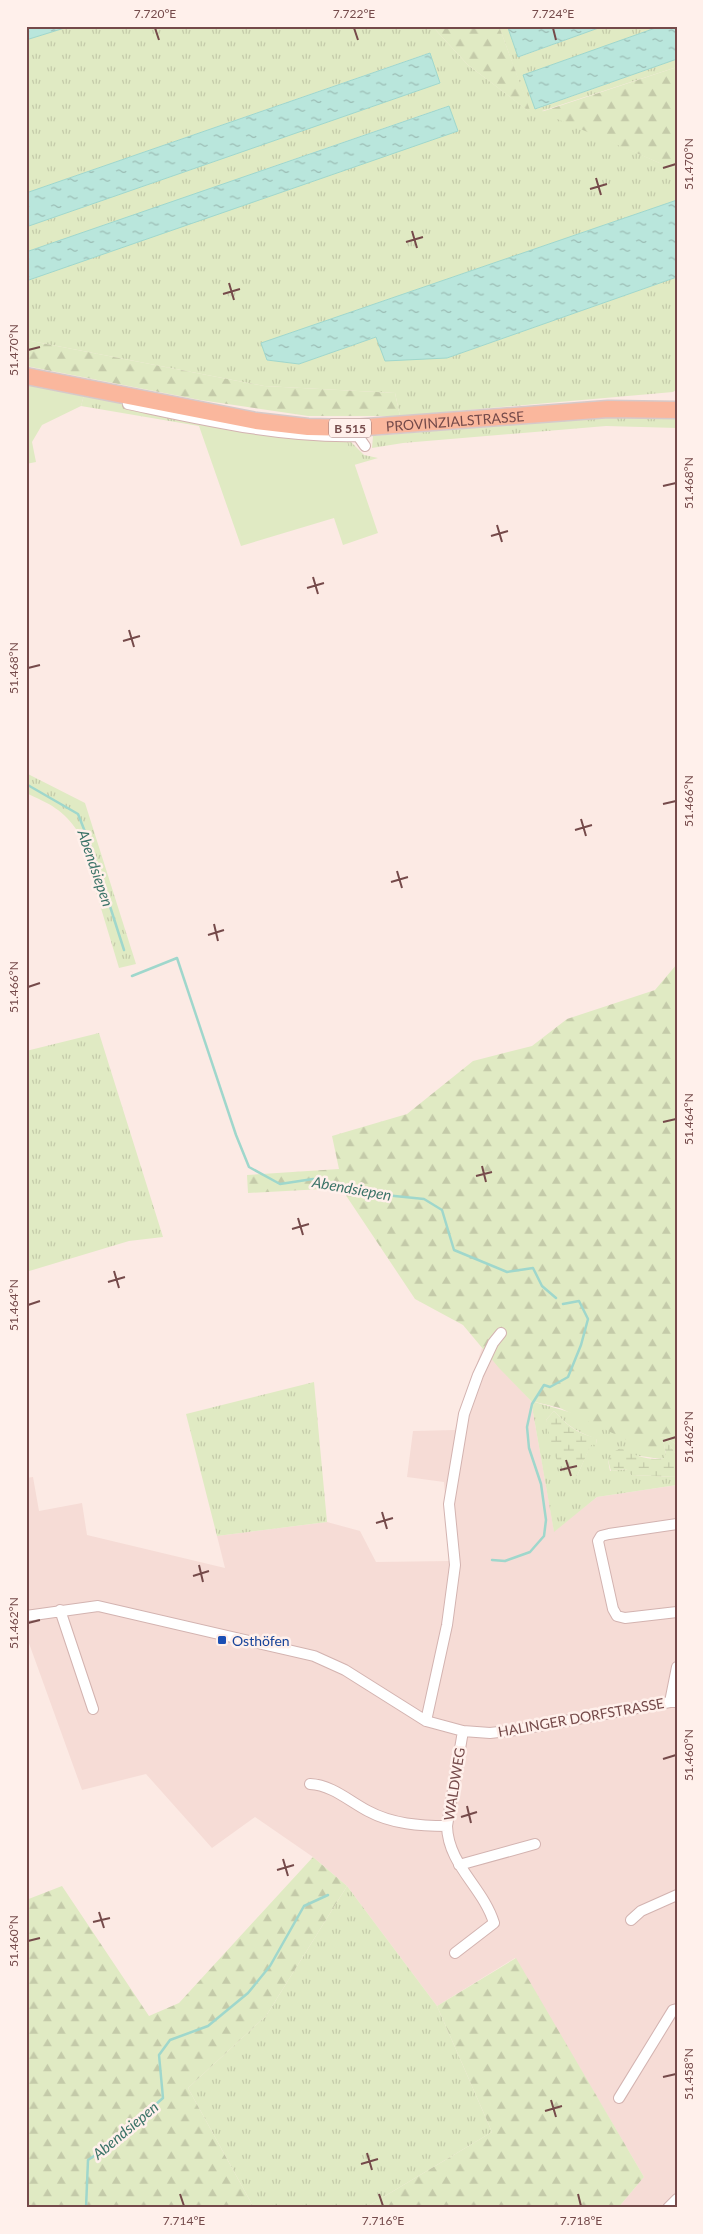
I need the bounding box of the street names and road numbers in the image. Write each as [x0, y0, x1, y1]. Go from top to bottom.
street label: PROVINZIALSTRASSE [385, 407, 525, 434]
road number: B 515 [329, 418, 371, 438]
street label: HALINGER DORFSTRASSE [497, 1694, 665, 1740]
street label: WALDWEG [440, 1746, 468, 1822]

